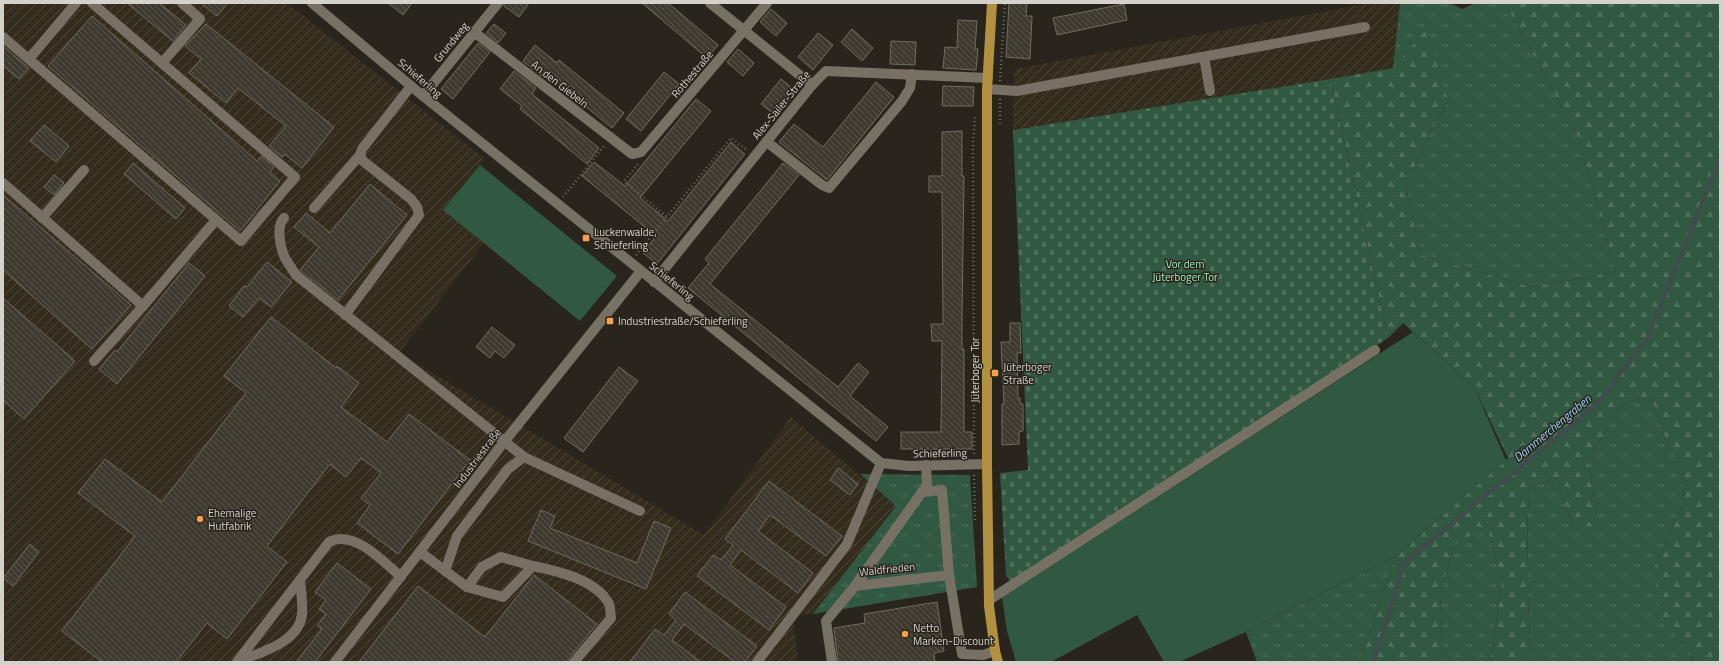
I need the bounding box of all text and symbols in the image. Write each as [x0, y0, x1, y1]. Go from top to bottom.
street label: Grundweg [430, 18, 472, 66]
street label: Rothestraße [667, 46, 717, 101]
street label: Schieferling [394, 55, 446, 102]
street label: An den Giebeln [528, 56, 592, 112]
street label: Alex-Sailer-Straße [748, 67, 814, 143]
place label: Luckenwalde, Schieferling [594, 224, 657, 253]
marker: Luckenwalde, Schieferling [581, 233, 591, 243]
park label: Vor dem Jüterboger Tor [1152, 256, 1218, 285]
street label: Schieferling [646, 258, 698, 304]
place label: Industriestraße/Schieferling [618, 313, 748, 329]
marker: Industriestraße/Schieferling [605, 316, 615, 326]
street label: Jüterboger Tor [967, 337, 983, 403]
place label: Jüterboger Straße [1003, 359, 1052, 388]
marker: Jüterboger Straße [990, 368, 1000, 378]
water label: Dämmerchengraben [1509, 389, 1596, 466]
street label: Industriestraße [449, 424, 505, 491]
street label: Schieferling [913, 445, 968, 461]
place label: Ehemalige Hutfabrik [208, 505, 257, 534]
marker: Ehemalige Hutfabrik [195, 514, 205, 524]
street label: Waldfrieden [858, 558, 916, 580]
place label: Netto Marken-Discount [913, 620, 994, 649]
marker: Netto Marken-Discount [900, 629, 910, 639]

